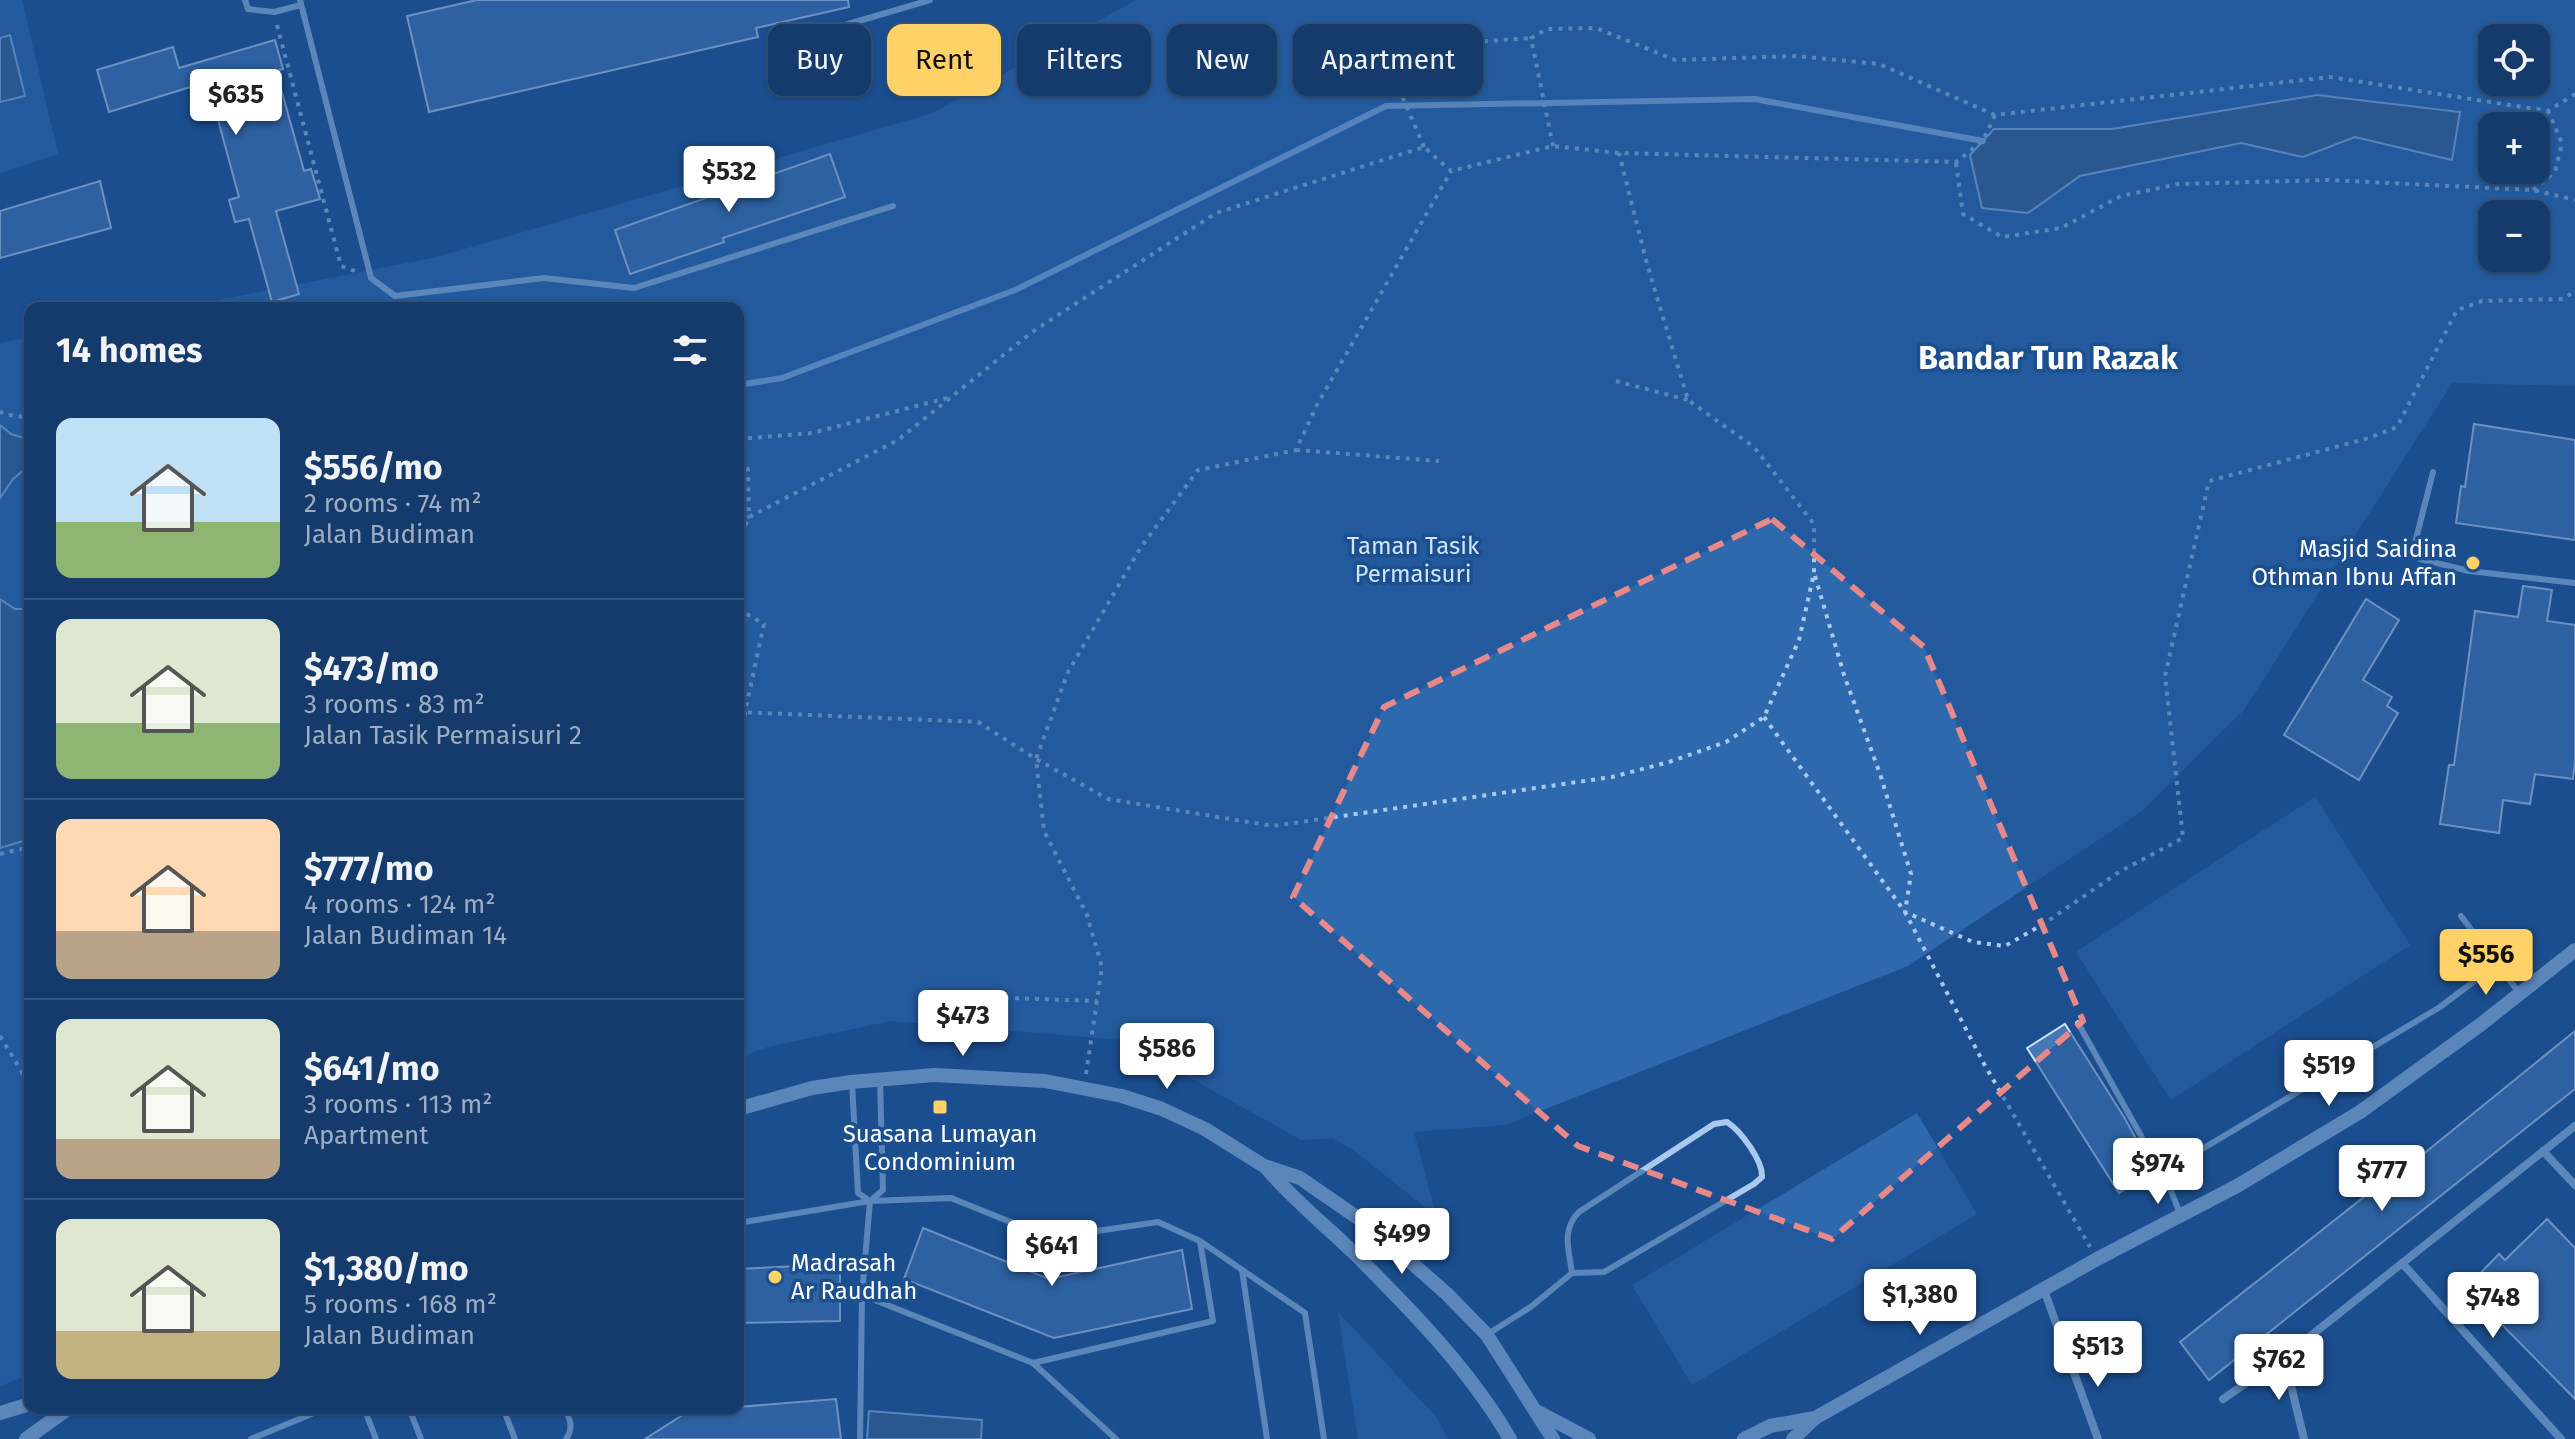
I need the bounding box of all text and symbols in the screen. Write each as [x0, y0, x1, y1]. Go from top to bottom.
chip: Buy [768, 24, 871, 96]
chip: Rent [887, 24, 1001, 96]
chip: Filters [1017, 24, 1151, 96]
chip: New [1167, 24, 1277, 96]
chip: Apartment [1293, 24, 1483, 96]
map controls [2478, 24, 2550, 272]
button: locate [2478, 24, 2550, 96]
pin: $635 [189, 69, 283, 137]
text: $635 [208, 79, 264, 110]
button: + [2478, 112, 2550, 184]
pin: $532 [682, 146, 776, 214]
text: $532 [702, 156, 756, 187]
button: − [2478, 200, 2550, 272]
icon: filters [668, 328, 712, 372]
text: 14 homes [56, 330, 202, 371]
district label: Bandar Tun Razak [1918, 339, 2178, 377]
text: $556/mo [304, 447, 443, 488]
icon: home [120, 450, 216, 546]
text: 2 rooms · 74 m² [304, 488, 482, 519]
text: Jalan Budiman [304, 519, 475, 550]
park label: Taman Tasik Permaisuri [1347, 532, 1480, 588]
place label: Masjid Saidina Othman Ibnu Affan [2251, 535, 2457, 591]
marker: Masjid Saidina Othman Ibnu Affan [2464, 554, 2482, 572]
text: $473/mo [304, 648, 439, 689]
icon: home [120, 651, 216, 747]
text: 3 rooms · 83 m² [304, 689, 485, 720]
text: Jalan Tasik Permaisuri 2 [304, 720, 582, 751]
text: $777/mo [304, 848, 434, 889]
icon: home [120, 851, 216, 947]
text: 4 rooms · 124 m² [304, 889, 496, 920]
text: Jalan Budiman 14 [304, 920, 507, 951]
pin: $556 [2439, 929, 2533, 997]
text: $556 [2458, 939, 2514, 970]
pin: $473 [916, 990, 1010, 1058]
text: $473 [936, 1000, 990, 1031]
pin: $586 [1120, 1023, 1214, 1091]
text: $586 [1138, 1033, 1196, 1064]
pin: $519 [2282, 1040, 2376, 1108]
text: $641/mo [304, 1048, 440, 1089]
text: $519 [2302, 1050, 2356, 1081]
icon: home [120, 1051, 216, 1147]
text: 3 rooms · 113 m² [304, 1089, 493, 1120]
marker: Suasana Lumayan Condominium [931, 1098, 949, 1116]
text: Apartment [304, 1120, 429, 1151]
place label: Suasana Lumayan Condominium [843, 1120, 1037, 1176]
pin: $974 [2111, 1138, 2205, 1206]
pin: $777 [2335, 1145, 2429, 1213]
text: $974 [2131, 1148, 2185, 1179]
text: $777 [2357, 1155, 2407, 1186]
pin: $499 [1355, 1208, 1449, 1276]
text: $499 [1373, 1218, 1431, 1249]
pin: $641 [1005, 1220, 1099, 1288]
text: $641 [1025, 1230, 1079, 1261]
text: $1,380/mo [304, 1248, 469, 1289]
place label: Madrasah Ar Raudhah [791, 1249, 917, 1305]
icon: home [120, 1251, 216, 1347]
marker: Madrasah Ar Raudhah [766, 1268, 784, 1286]
pin: $1,380 [1855, 1269, 1985, 1337]
pin: $748 [2446, 1272, 2540, 1340]
text: $1,380 [1882, 1279, 1958, 1310]
text: $748 [2466, 1282, 2520, 1313]
text: 5 rooms · 168 m² [304, 1289, 497, 1320]
text: Jalan Budiman [304, 1320, 475, 1351]
pin: $513 [2051, 1321, 2145, 1389]
text: $513 [2072, 1331, 2124, 1362]
pin: $762 [2232, 1334, 2326, 1402]
text: $762 [2252, 1344, 2306, 1375]

